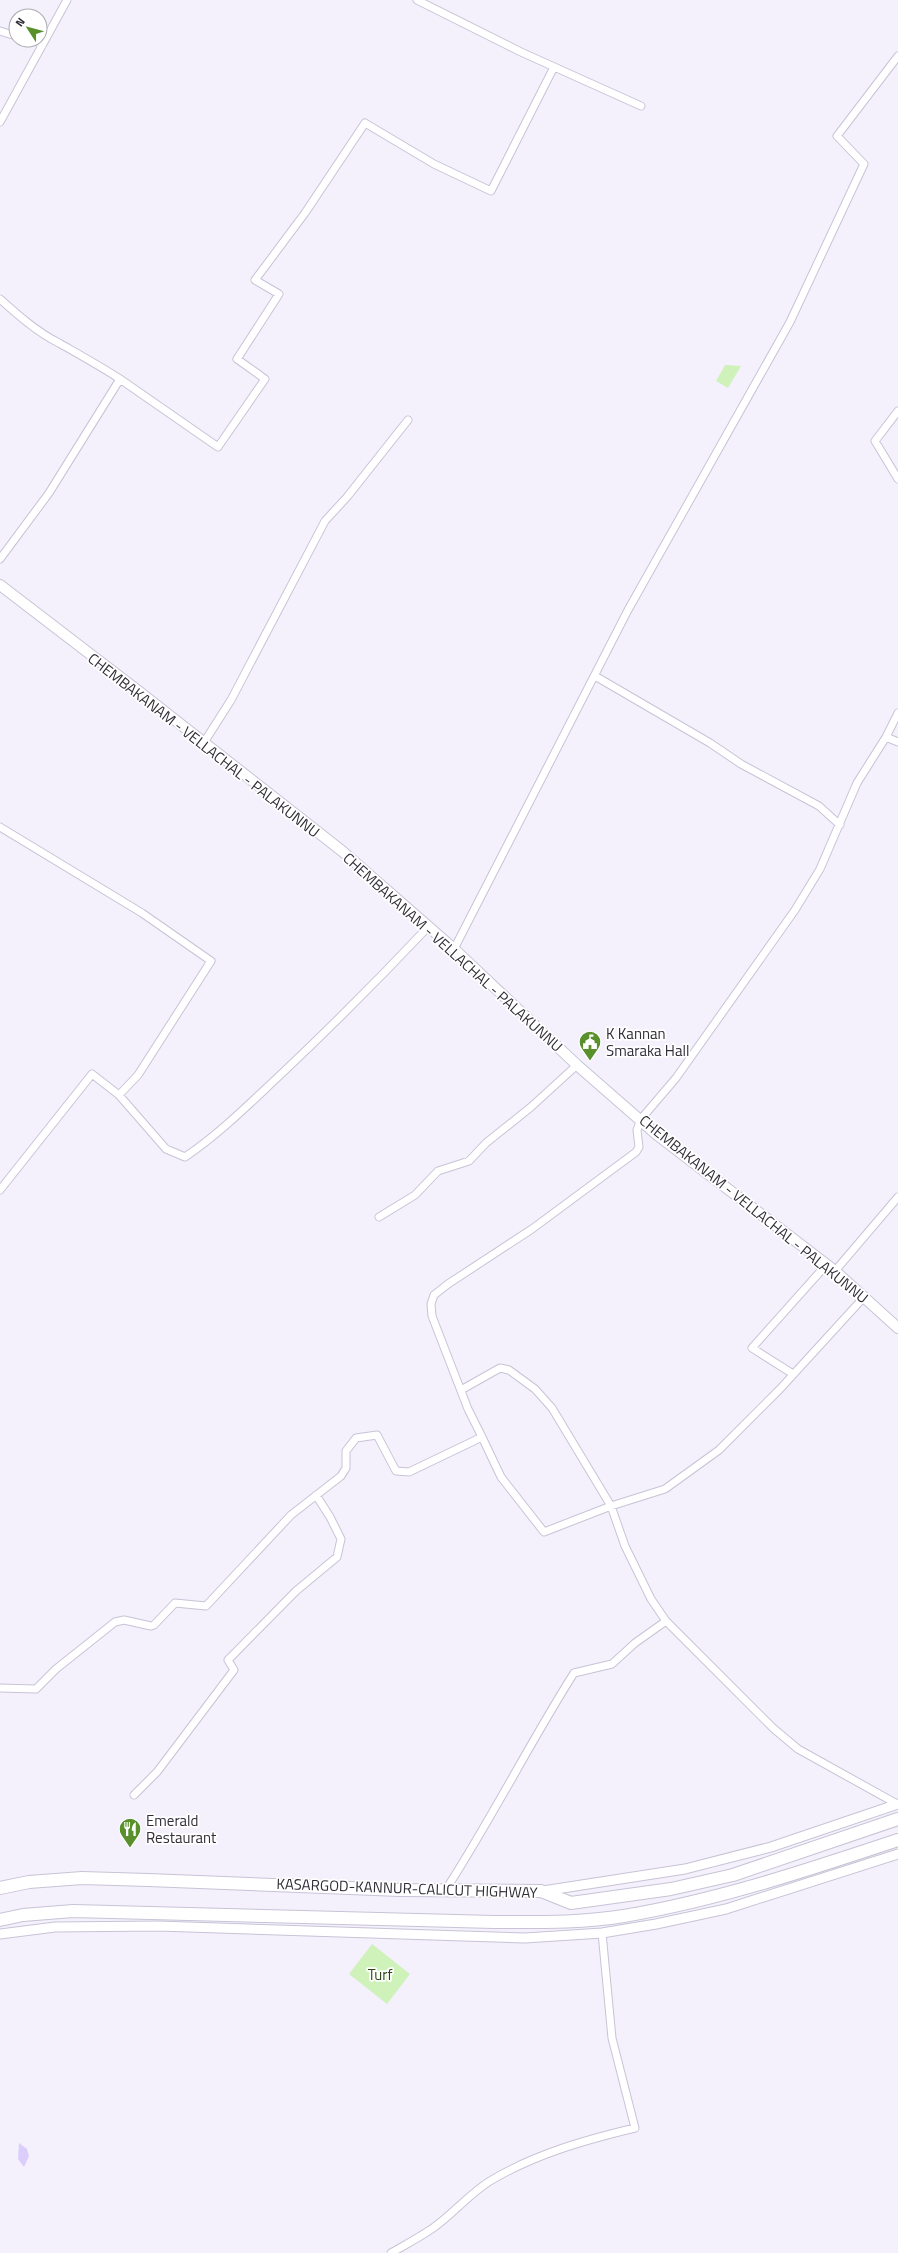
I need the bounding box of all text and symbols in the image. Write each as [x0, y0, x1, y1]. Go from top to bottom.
north arrow [8, 8, 48, 48]
text: N [11, 14, 29, 30]
street label: CHEMBAKANAM - VELLACHAL - PALAKUNNU [83, 647, 325, 843]
street label: CHEMBAKANAM - VELLACHAL - PALAKUNNU [338, 847, 568, 1057]
place label: K Kannan Smaraka Hall [606, 1022, 689, 1062]
public building icon: K Kannan Smaraka Hall [577, 1029, 603, 1062]
street label: CHEMBAKANAM - VELLACHAL - PALAKUNNU [635, 1109, 873, 1309]
place label: Emerald Restaurant [146, 1809, 217, 1849]
restaurant icon: Emerald Restaurant [117, 1816, 143, 1849]
street label: KASARGOD-KANNUR-CALICUT HIGHWAY [276, 1872, 538, 1904]
park label: Turf [368, 1963, 392, 1986]

